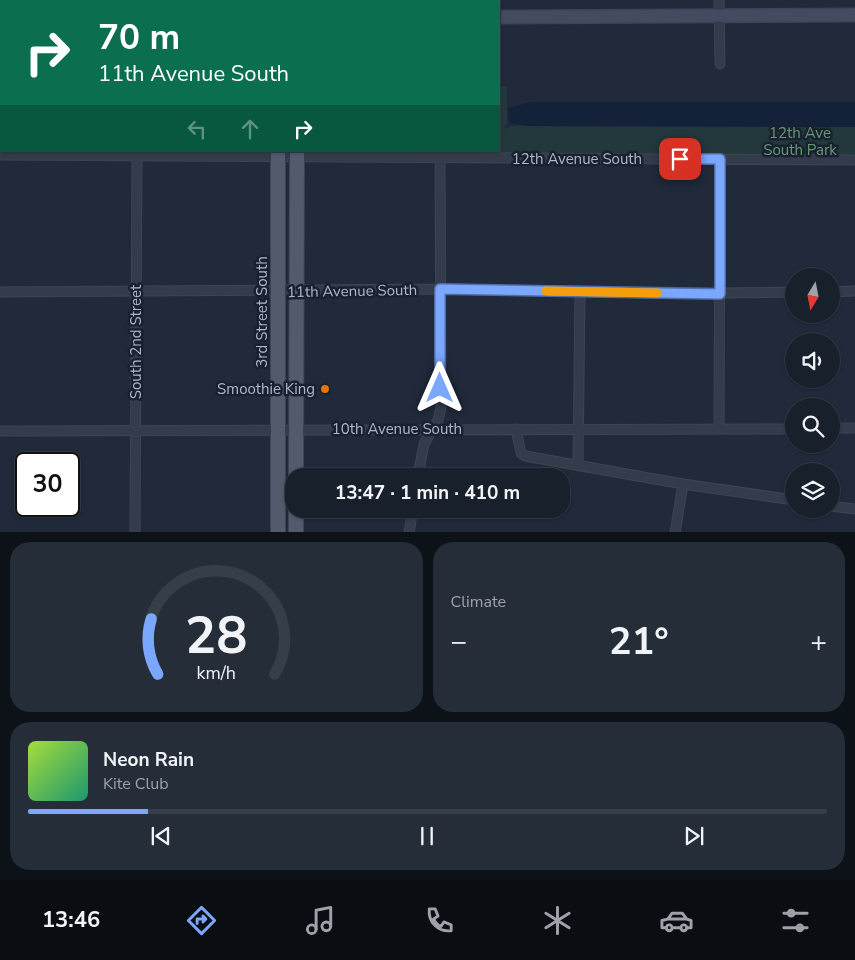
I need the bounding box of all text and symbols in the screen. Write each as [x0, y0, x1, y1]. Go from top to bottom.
text: 70 m [98, 14, 180, 61]
icon: right [15, 20, 80, 85]
text: 11th Avenue South [98, 59, 289, 89]
icon: left [183, 115, 211, 143]
icon: ahead [236, 115, 264, 143]
icon: right [289, 115, 317, 143]
park label: 12th Ave South Park [763, 123, 837, 160]
pin [659, 138, 701, 180]
icon: arrive [666, 145, 694, 173]
street label: 12th Avenue South [512, 149, 642, 169]
street label: 3rd Street South [252, 256, 272, 368]
north arrow [785, 268, 840, 322]
map controls [785, 268, 840, 518]
street label: 11th Avenue South [287, 280, 417, 302]
street label: South 2nd Street [126, 284, 146, 399]
button: sound [785, 333, 840, 388]
position arrow [413, 361, 465, 413]
place label: Smoothie King [217, 379, 315, 399]
marker: Smoothie King [319, 383, 331, 395]
button: search [785, 398, 840, 453]
street label: 10th Avenue South [332, 419, 462, 439]
speed limit sign: 30 [15, 452, 80, 517]
button: layers [785, 463, 840, 518]
text: 13:47 · 1 min · 410 m [335, 480, 520, 506]
text: Climate [451, 591, 506, 613]
text: 28 [185, 600, 247, 671]
text: 21° [609, 616, 669, 667]
text: − [451, 623, 467, 661]
text: + [810, 623, 827, 661]
text: km/h [197, 661, 236, 685]
text: Neon Rain [103, 747, 194, 773]
text: Kite Club [103, 773, 169, 795]
icon: previous [147, 822, 175, 850]
icon: pause [413, 822, 441, 850]
icon: next [680, 822, 708, 850]
icon: directions [184, 903, 219, 938]
icon: music [303, 903, 338, 938]
icon: phone [422, 903, 457, 938]
icon: climate [540, 903, 575, 938]
icon: car [659, 903, 694, 938]
icon: filters [778, 903, 813, 938]
text: 13:46 [42, 905, 100, 935]

